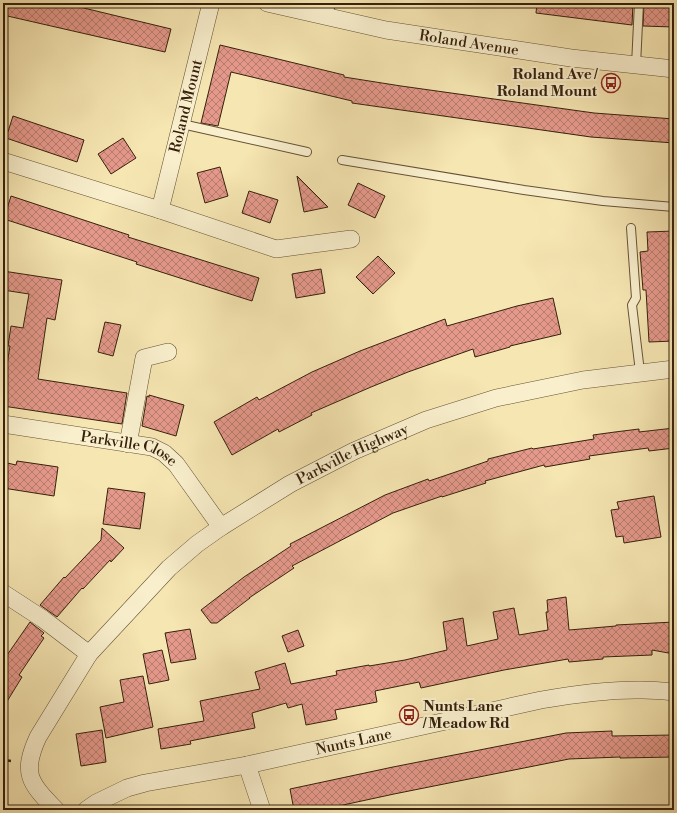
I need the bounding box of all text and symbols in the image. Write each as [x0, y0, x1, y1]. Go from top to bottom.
street label: Roland Avenue [418, 26, 520, 60]
street label: Roland Mount [165, 57, 206, 155]
place label: Roland Ave / Roland Mount [497, 65, 598, 101]
bus stop icon: Roland Ave / Roland Mount [600, 72, 622, 94]
street label: Parkville Highway [293, 419, 412, 489]
street label: Parkville Close [79, 427, 182, 470]
place label: Nunts Lane / Meadow Rd [422, 697, 510, 733]
bus stop icon: Nunts Lane / Meadow Rd [398, 704, 420, 726]
street label: Nunts Lane [314, 724, 393, 759]

